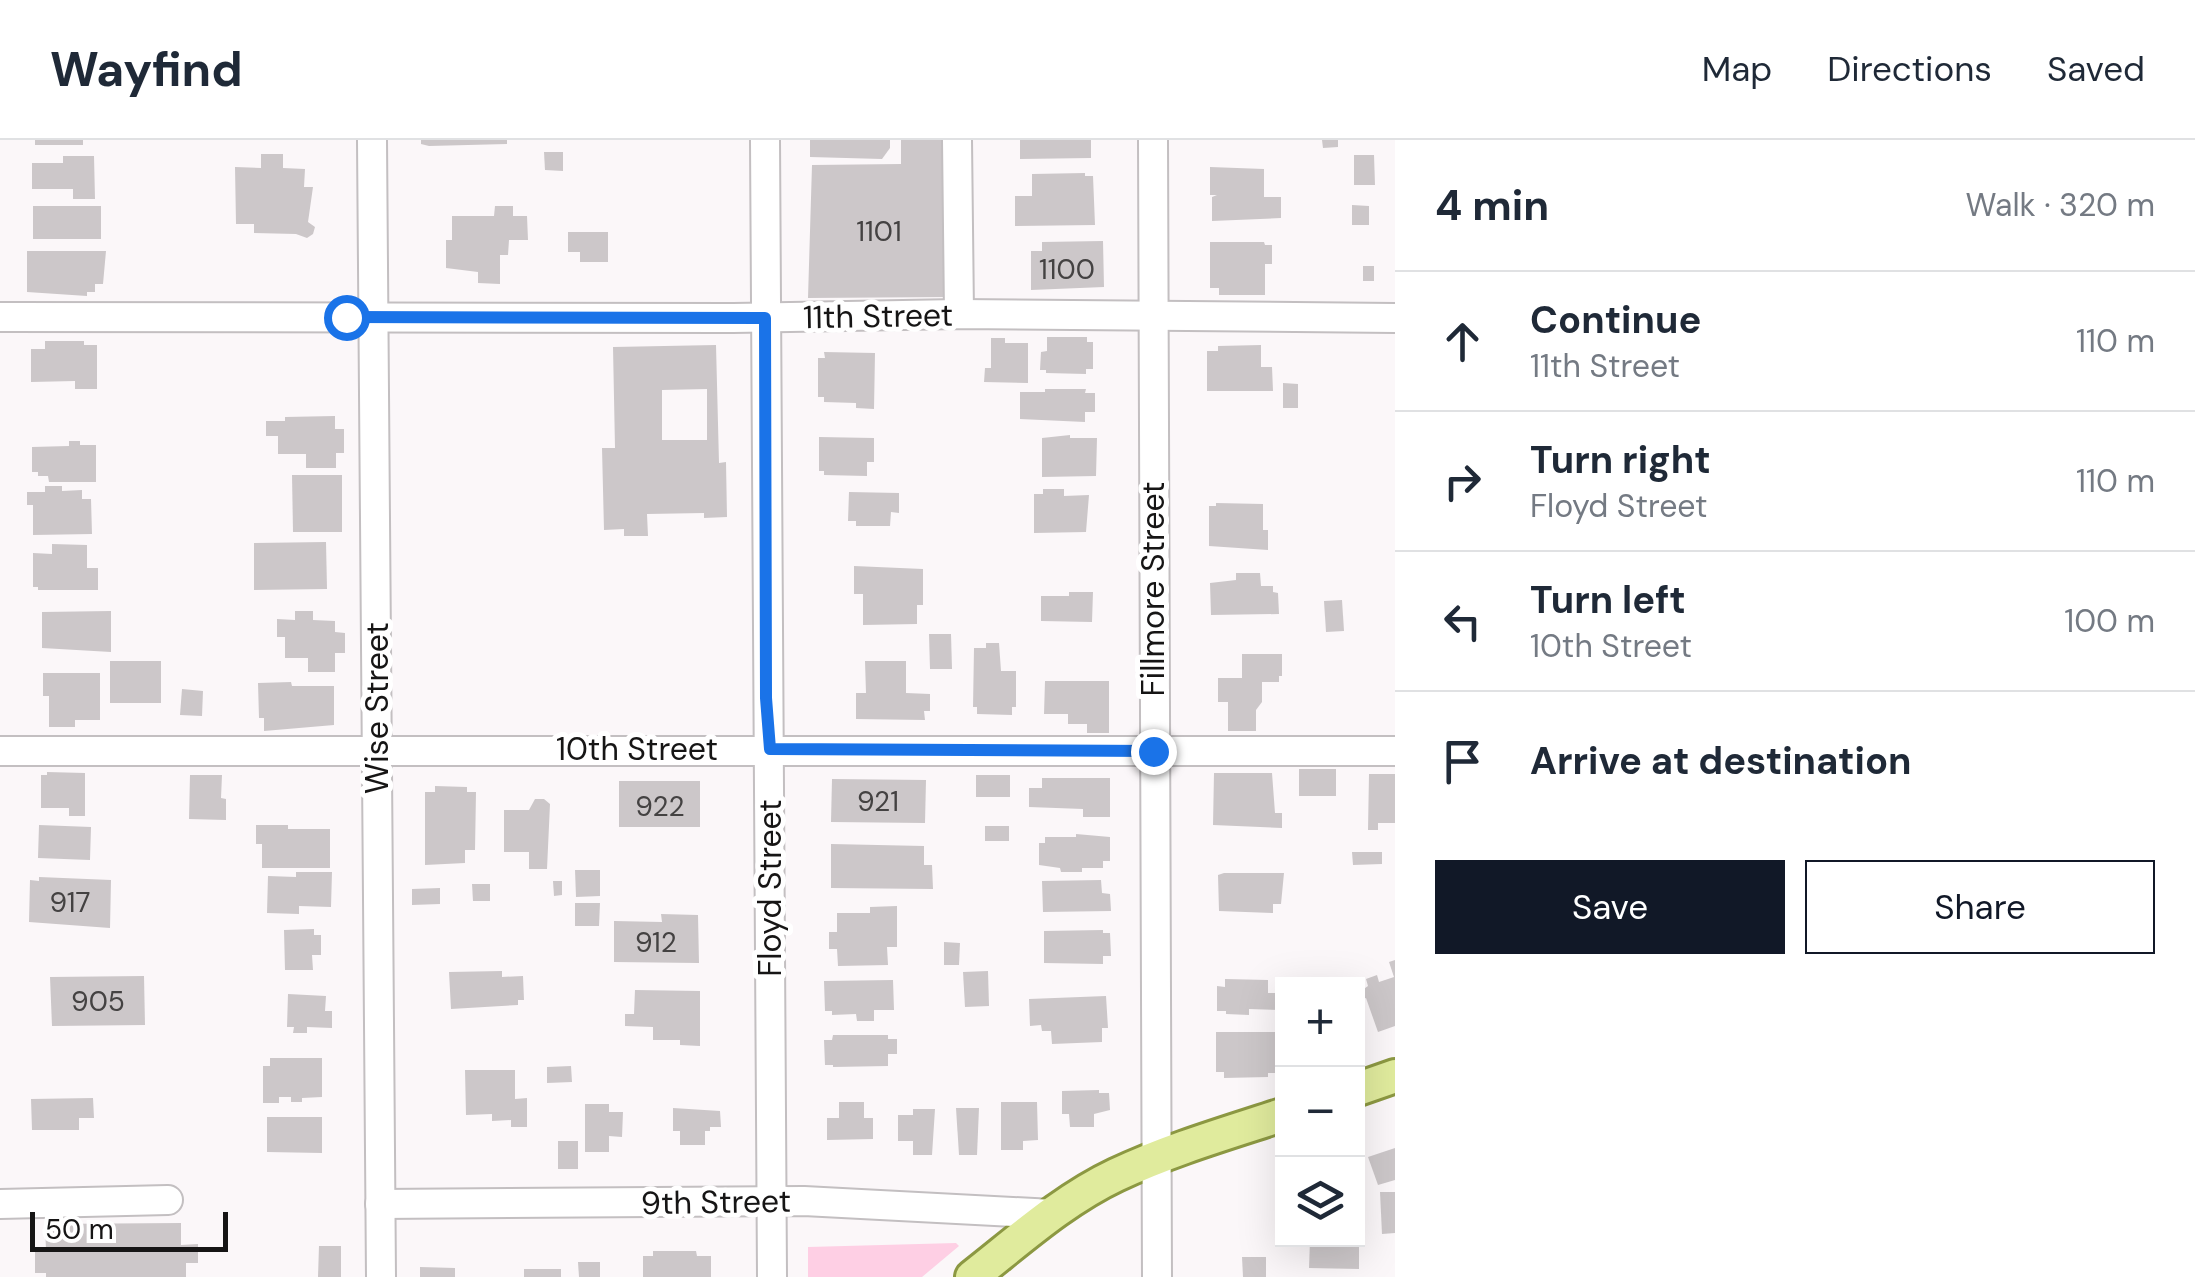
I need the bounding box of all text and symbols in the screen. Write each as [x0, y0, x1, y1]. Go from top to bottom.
text: Wayfind [50, 38, 243, 101]
text: Map [1702, 46, 1772, 92]
text: Directions [1827, 46, 1992, 92]
text: Saved [2047, 46, 2145, 92]
text: 4 min [1435, 178, 1549, 233]
text: Walk · 320 m [1966, 184, 2155, 226]
house number: 1101 [856, 213, 902, 250]
house number: 1100 [1039, 251, 1095, 288]
street label: 11th Street [803, 294, 953, 338]
route start [324, 295, 370, 341]
text: Continue [1530, 295, 1701, 345]
icon: ahead [1435, 314, 1490, 369]
text: 110 m [2076, 320, 2155, 362]
text: 11th Street [1530, 345, 1680, 387]
text: Turn right [1530, 435, 1711, 485]
icon: right [1435, 454, 1490, 509]
text: 110 m [2076, 460, 2155, 502]
street label: Fillmore Street [1132, 481, 1174, 697]
text: Floyd Street [1530, 485, 1708, 527]
text: Turn left [1530, 575, 1686, 625]
icon: left [1435, 594, 1490, 649]
text: 100 m [2064, 600, 2155, 642]
street label: Wise Street [356, 622, 398, 794]
text: 10th Street [1530, 625, 1692, 667]
street label: 10th Street [556, 728, 718, 770]
route end [1131, 729, 1177, 775]
icon: arrive [1435, 734, 1490, 789]
text: Arrive at destination [1530, 736, 1912, 786]
house number: 921 [857, 783, 899, 820]
house number: 922 [635, 788, 685, 825]
street label: Floyd Street [749, 799, 791, 977]
button: Save [1435, 860, 1785, 954]
button: Share [1805, 860, 2155, 954]
house number: 917 [50, 884, 90, 921]
house number: 912 [635, 924, 677, 961]
map controls [1275, 977, 1365, 1247]
button: + [1275, 977, 1365, 1067]
house number: 905 [71, 983, 125, 1020]
button: − [1275, 1067, 1365, 1157]
button: layers [1275, 1157, 1365, 1247]
street label: 9th Street [641, 1180, 791, 1224]
scale bar [30, 1207, 228, 1252]
text: 50 m [45, 1211, 114, 1248]

